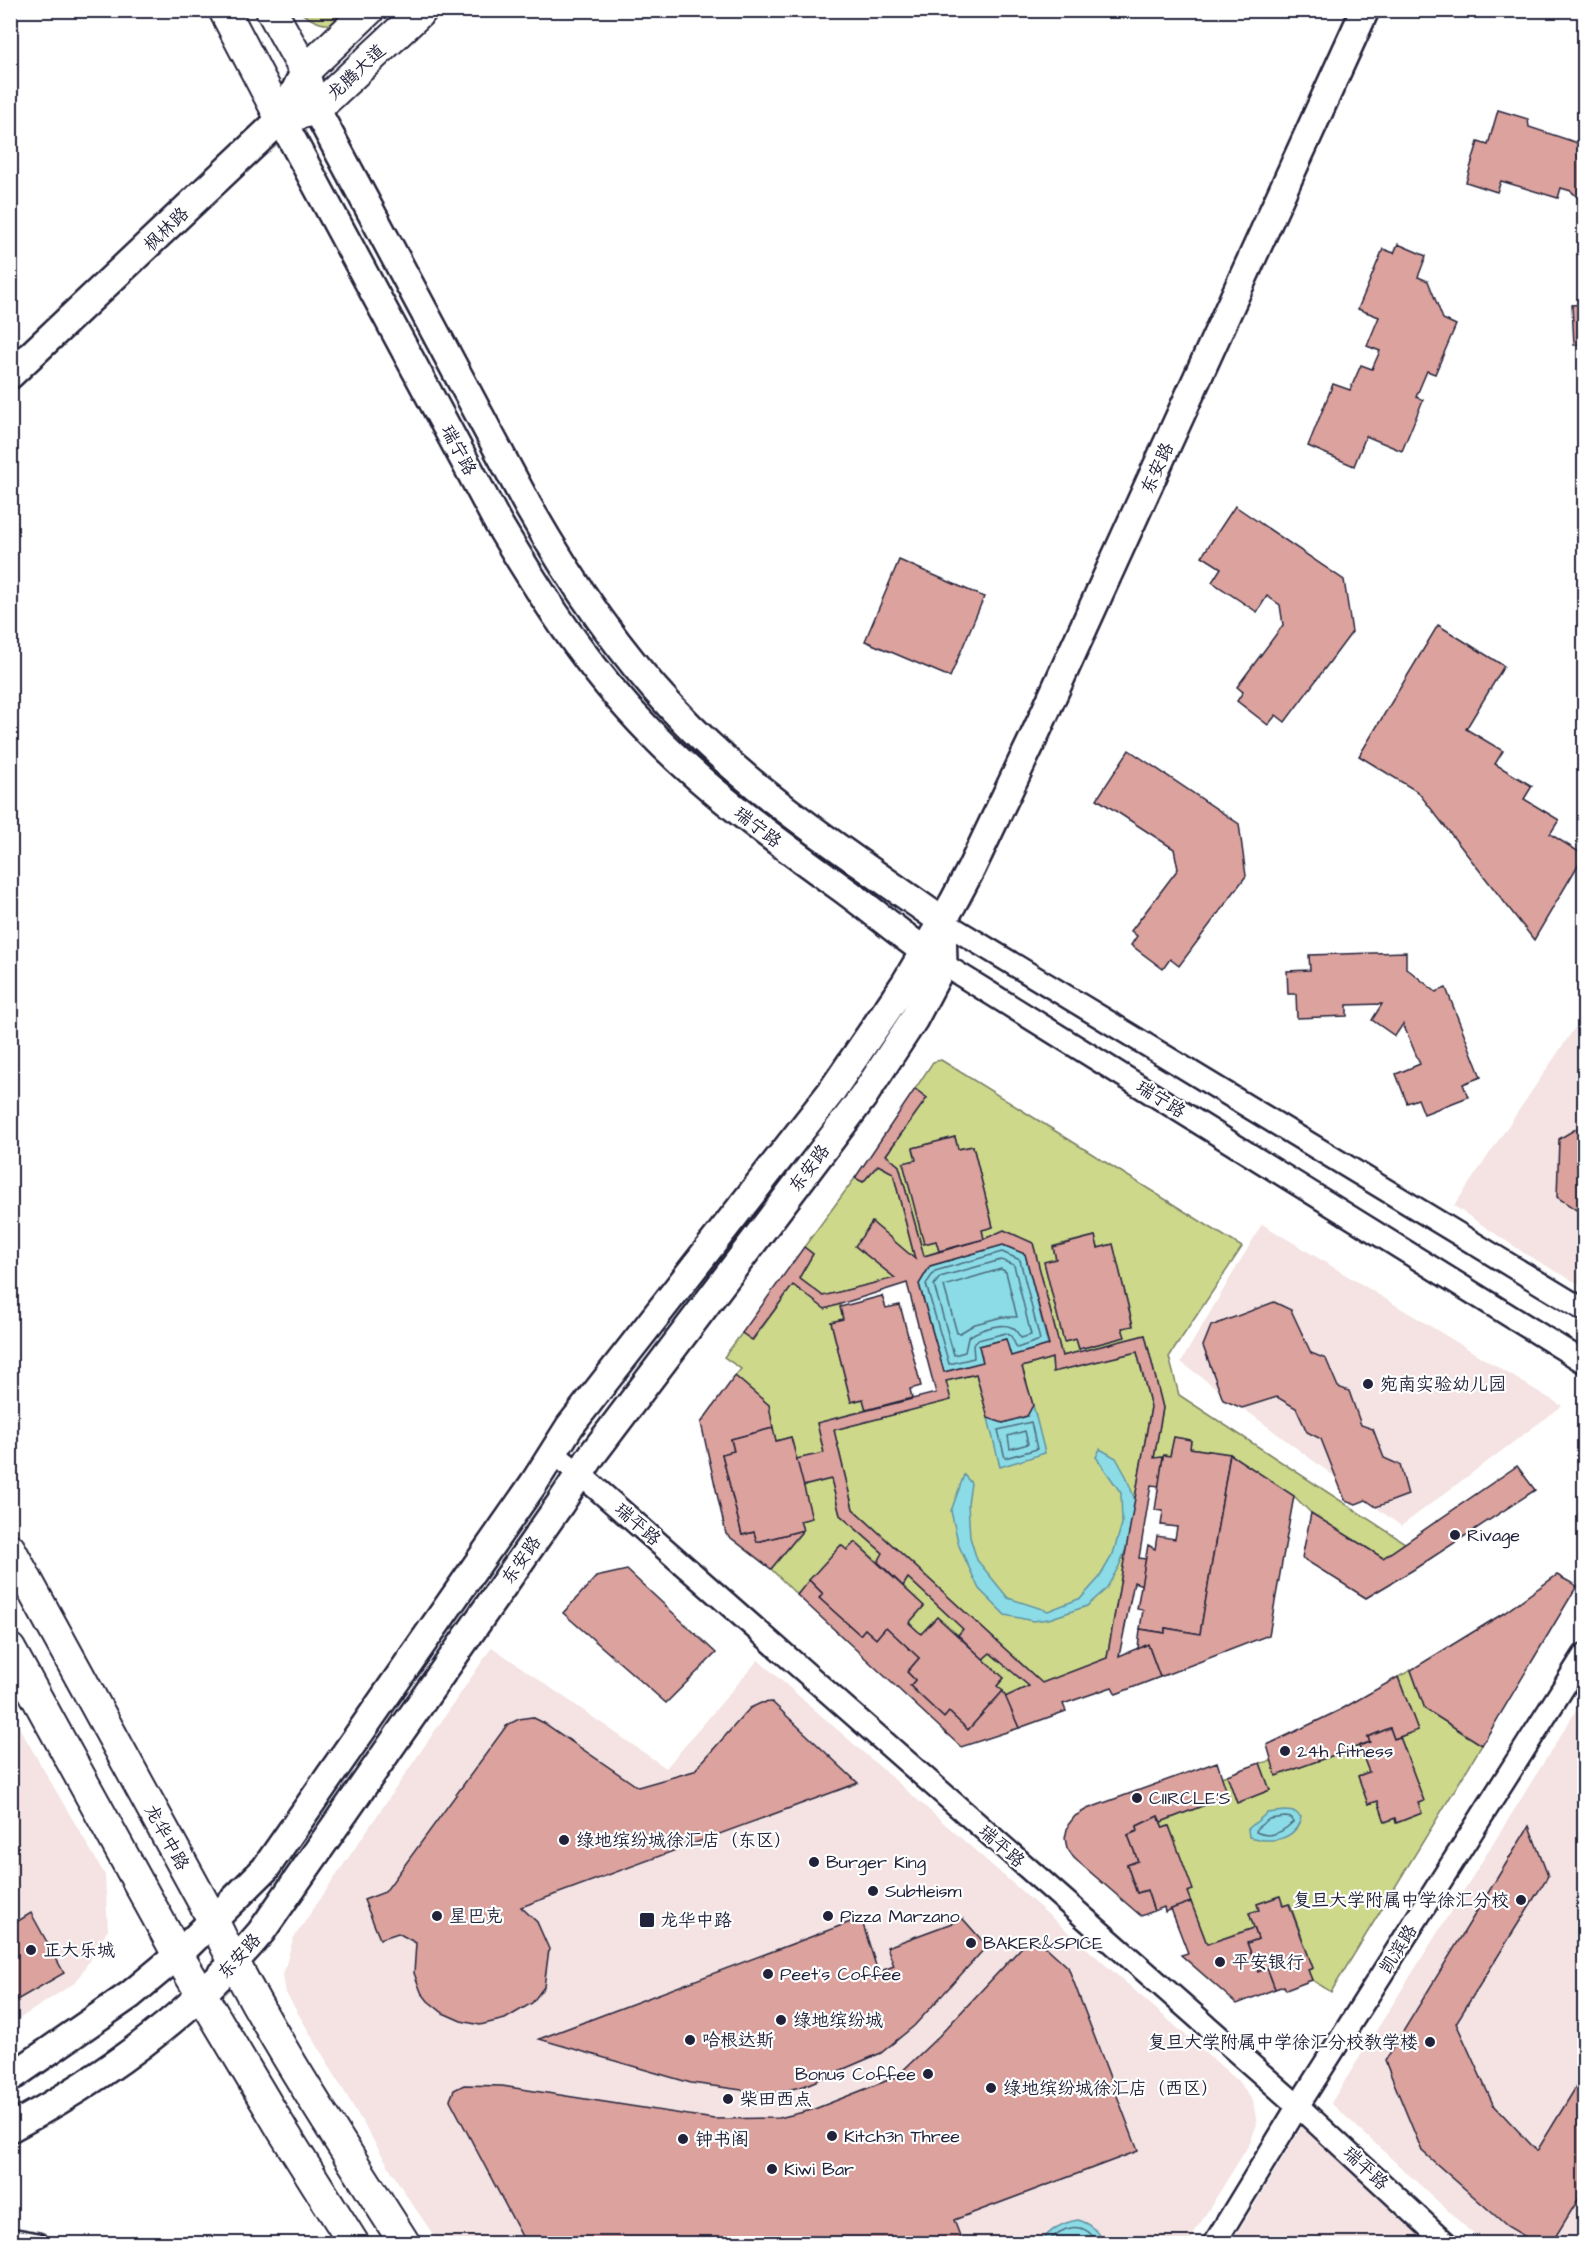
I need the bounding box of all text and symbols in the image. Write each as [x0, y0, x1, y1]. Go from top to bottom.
street label: 龙腾大道 [321, 39, 391, 106]
street label: 枫林路 [138, 202, 194, 257]
street label: 瑞宁路 [435, 421, 482, 480]
street label: 东安路 [1135, 438, 1180, 498]
street label: 瑞宁路 [729, 801, 787, 854]
street label: 瑞宁路 [1131, 1075, 1190, 1124]
street label: 东安路 [783, 1139, 836, 1197]
place label: 宛南实验幼儿园 [1380, 1372, 1506, 1397]
marker: 宛南实验幼儿园 [1361, 1377, 1375, 1391]
street label: 瑞平路 [609, 1497, 666, 1552]
place label: Rivage [1467, 1523, 1520, 1549]
marker: Rivage [1448, 1528, 1462, 1542]
street label: 东安路 [496, 1531, 547, 1590]
place label: 24h fitness [1297, 1739, 1393, 1764]
marker: 24h fitness [1278, 1744, 1292, 1758]
place label: CIIRCLE'S [1149, 1786, 1230, 1811]
marker: CIIRCLE'S [1130, 1791, 1144, 1805]
street label: 龙华中路 [138, 1800, 195, 1875]
street label: 瑞平路 [973, 1819, 1030, 1874]
place label: 绿地缤纷城徐汇店（东区） [576, 1828, 792, 1853]
marker: 绿地缤纷城徐汇店（东区） [557, 1833, 571, 1847]
place label: Burger King [826, 1850, 926, 1876]
marker: Burger King [807, 1855, 821, 1869]
place label: Subtleism [885, 1879, 961, 1904]
marker: Subtleism [866, 1884, 880, 1898]
place label: 复旦大学附属中学徐汇分校 [1293, 1888, 1509, 1913]
marker: 复旦大学附属中学徐汇分校 [1514, 1893, 1528, 1907]
place label: 星巴克 [449, 1904, 503, 1929]
place label: Pizza Marzano [840, 1904, 960, 1929]
place label: 龙华中路 [660, 1908, 732, 1933]
marker: 星巴克 [430, 1909, 444, 1923]
marker: Pizza Marzano [821, 1909, 835, 1923]
marker: 龙华中路 [638, 1911, 656, 1929]
street label: 凯滨路 [1374, 1920, 1423, 1979]
street label: 东安路 [212, 1928, 267, 1985]
place label: BAKER&SPICE [983, 1931, 1103, 1956]
marker: BAKER&SPICE [964, 1936, 978, 1950]
place label: 正大乐城 [43, 1938, 115, 1963]
marker: 正大乐城 [24, 1943, 38, 1957]
place label: 平安银行 [1232, 1950, 1304, 1975]
marker: 平安银行 [1213, 1955, 1227, 1969]
place label: Peet's Coffee [780, 1962, 901, 1987]
marker: Peet's Coffee [761, 1967, 775, 1981]
place label: 绿地缤纷城 [793, 2008, 883, 2033]
marker: 绿地缤纷城 [774, 2013, 788, 2027]
place label: 哈根达斯 [702, 2028, 774, 2053]
place label: 复旦大学附属中学徐汇分校教学楼 [1148, 2030, 1418, 2055]
marker: 哈根达斯 [683, 2033, 697, 2047]
marker: 复旦大学附属中学徐汇分校教学楼 [1423, 2035, 1437, 2049]
place label: Bonus Coffee [795, 2062, 916, 2087]
marker: Bonus Coffee [921, 2067, 935, 2081]
place label: 绿地缤纷城徐汇店（西区） [1003, 2076, 1219, 2101]
marker: 绿地缤纷城徐汇店（西区） [984, 2081, 998, 2095]
place label: 柴田西点 [740, 2087, 812, 2112]
marker: 柴田西点 [721, 2092, 735, 2106]
place label: Kitch3n Three [844, 2124, 960, 2149]
place label: 钟书阁 [695, 2127, 749, 2152]
marker: Kitch3n Three [825, 2129, 839, 2143]
marker: 钟书阁 [676, 2132, 690, 2146]
street label: 瑞平路 [1337, 2141, 1394, 2196]
place label: Kiwi Bar [784, 2157, 854, 2182]
marker: Kiwi Bar [765, 2162, 779, 2176]

